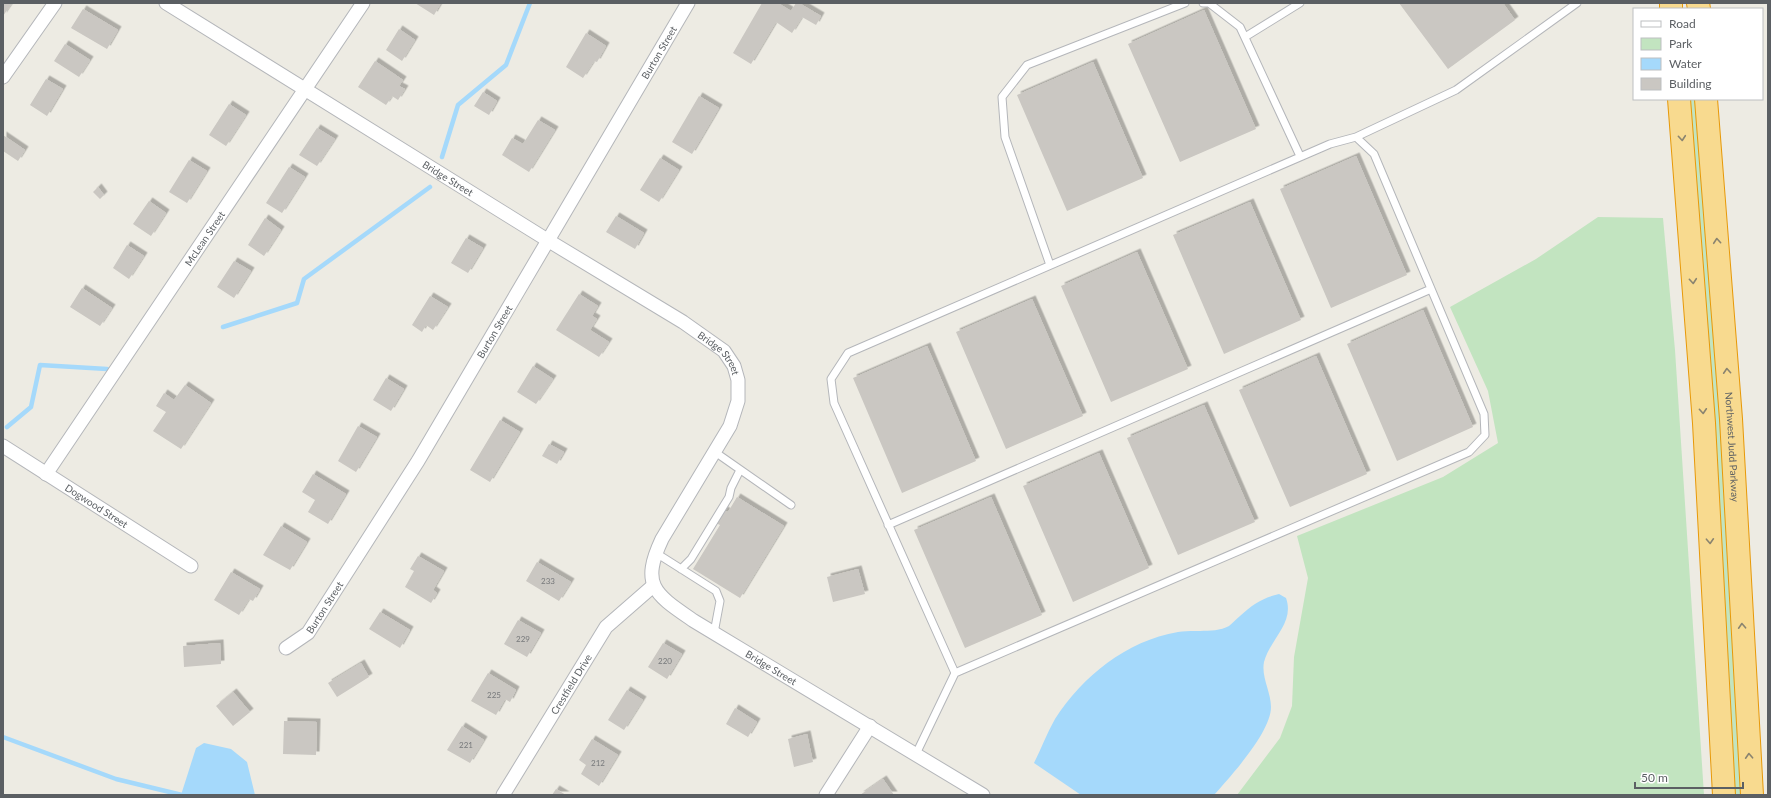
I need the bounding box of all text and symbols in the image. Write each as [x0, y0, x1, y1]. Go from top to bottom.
legend [1633, 8, 1763, 100]
text: Road [1669, 16, 1696, 31]
street label: Burton Street [639, 24, 679, 81]
text: Park [1669, 36, 1693, 51]
text: Water [1669, 56, 1702, 71]
text: Building [1669, 76, 1712, 91]
one-way arrow [1677, 135, 1686, 141]
street label: Bridge Street [420, 158, 476, 199]
street label: McLean Street [182, 208, 227, 268]
one-way arrow [1713, 238, 1722, 244]
one-way arrow [1689, 278, 1698, 284]
street label: Burton Street [474, 303, 515, 360]
street label: Bridge Street [696, 329, 742, 377]
one-way arrow [1723, 368, 1732, 374]
street label: Northwest Judd Parkway [1723, 392, 1742, 503]
one-way arrow [1698, 408, 1707, 414]
street label: Dogwood Street [63, 481, 131, 530]
one-way arrow [1706, 538, 1715, 544]
house number: 233 [541, 576, 555, 586]
street label: Burton Street [303, 579, 346, 636]
one-way arrow [1738, 623, 1747, 629]
house number: 229 [516, 634, 530, 644]
street label: Bridge Street [744, 648, 799, 688]
street label: Crestfield Drive [548, 652, 594, 717]
house number: 220 [658, 656, 672, 666]
house number: 225 [487, 690, 501, 700]
house number: 221 [459, 740, 473, 750]
one-way arrow [1745, 753, 1754, 759]
house number: 212 [591, 758, 605, 768]
scale bar [1635, 764, 1743, 790]
text: 50 m [1641, 770, 1668, 785]

